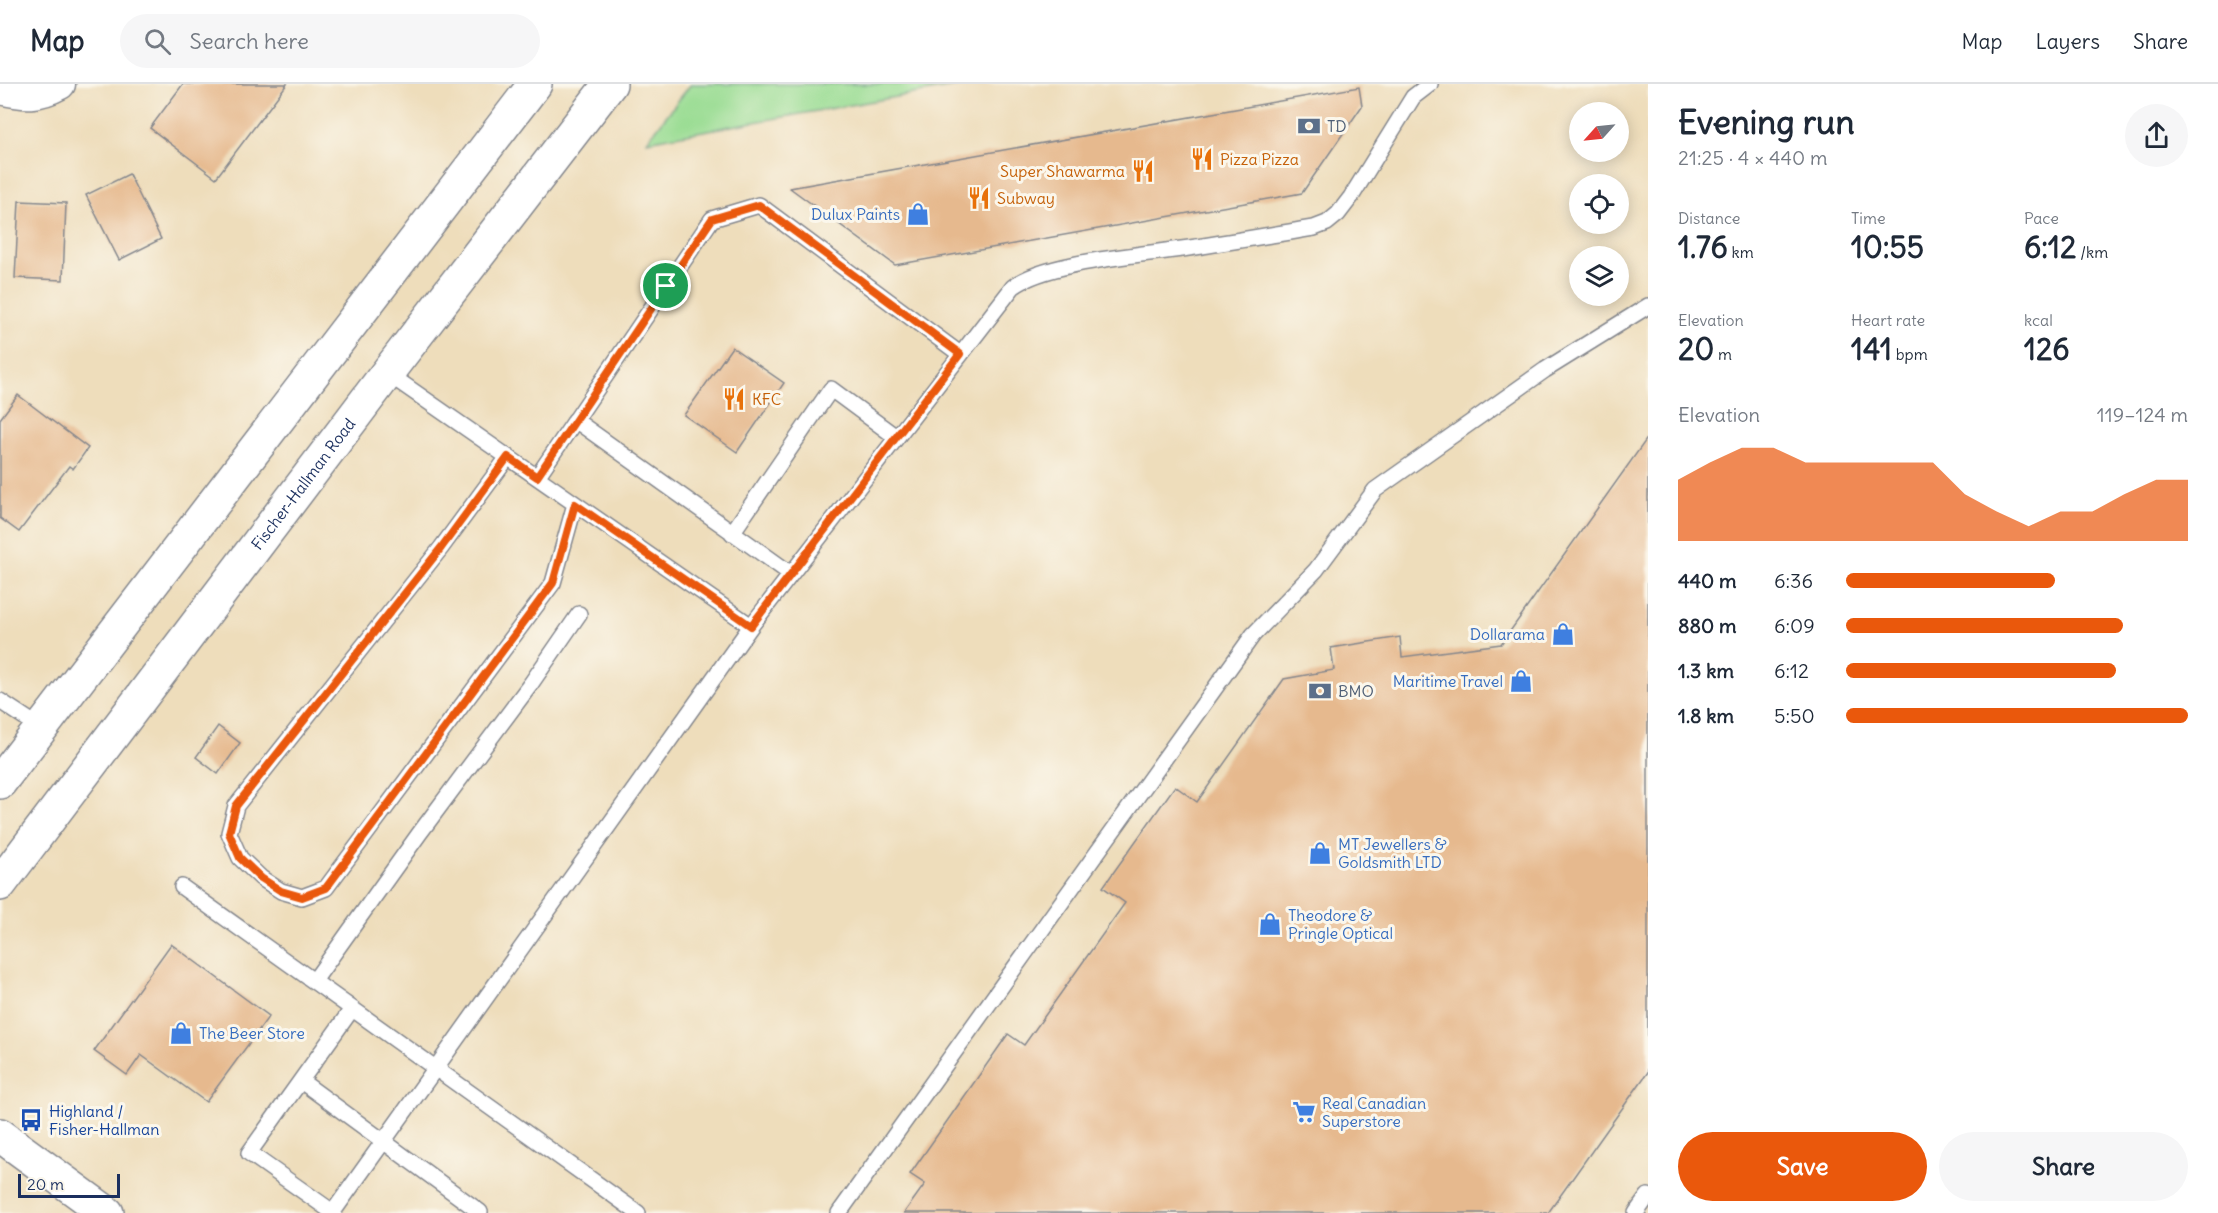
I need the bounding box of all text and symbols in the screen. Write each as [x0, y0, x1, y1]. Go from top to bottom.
search box [120, 14, 540, 68]
text: Map [30, 23, 84, 59]
icon: search [141, 25, 174, 58]
text: Search here [189, 27, 309, 55]
text: Map [1962, 28, 2002, 55]
text: Layers [2035, 28, 2100, 55]
text: Share [2133, 28, 2188, 55]
text: Evening run [1678, 101, 1854, 143]
north arrow [1569, 102, 1629, 162]
map controls [1569, 102, 1629, 306]
button: share [2125, 104, 2188, 167]
bank icon: TD [1296, 113, 1322, 139]
place label: TD [1327, 116, 1347, 136]
text: 21:25 · 4 × 440 m [1678, 145, 1828, 170]
restaurant icon: Pizza Pizza [1189, 146, 1215, 172]
place label: Pizza Pizza [1220, 149, 1299, 169]
restaurant icon: Super Shawarma [1130, 158, 1156, 184]
place label: Super Shawarma [1000, 161, 1125, 181]
button: locate [1569, 174, 1629, 234]
restaurant icon: Subway [966, 185, 992, 211]
place label: Subway [997, 188, 1055, 208]
shop icon: Dulux Paints [905, 201, 931, 227]
place label: Dulux Paints [811, 204, 900, 224]
text: Distance [1678, 208, 1740, 228]
text: Time [1851, 208, 1886, 228]
text: Pace [2024, 208, 2059, 228]
text: 1.76 [1678, 228, 1728, 266]
text: 10:55 [1851, 228, 1924, 266]
text: 6:12 [2024, 228, 2076, 266]
text: km [1728, 242, 1754, 262]
text: /km [2076, 242, 2108, 262]
button: layers [1569, 246, 1629, 306]
pin [640, 260, 691, 311]
icon: arrive [649, 269, 682, 302]
text: Elevation [1678, 310, 1744, 330]
text: Heart rate [1851, 310, 1925, 330]
text: kcal [2024, 310, 2053, 330]
text: 20 [1678, 330, 1714, 368]
text: 141 [1851, 330, 1892, 368]
text: 126 [2024, 330, 2070, 368]
text: m [1714, 344, 1732, 364]
text: bpm [1892, 344, 1928, 364]
restaurant icon: KFC [721, 386, 747, 412]
place label: KFC [752, 389, 781, 409]
text: Elevation [1678, 402, 1760, 427]
text: 119–124 m [2097, 402, 2188, 427]
street label: Fischer-Hallman Road [247, 414, 359, 554]
text: 440 m [1678, 568, 1737, 593]
text: 6:36 [1774, 568, 1813, 593]
text: 880 m [1678, 613, 1737, 638]
text: 6:09 [1774, 613, 1815, 638]
shop icon: Dollarama [1550, 621, 1576, 647]
place label: Dollarama [1470, 624, 1545, 644]
text: 1.3 km [1678, 658, 1734, 683]
text: 6:12 [1774, 658, 1809, 683]
shop icon: Maritime Travel [1508, 668, 1534, 694]
place label: Maritime Travel [1393, 671, 1503, 691]
bank icon: BMO [1307, 678, 1333, 704]
place label: BMO [1338, 681, 1374, 701]
text: 1.8 km [1678, 703, 1734, 728]
text: 5:50 [1774, 703, 1815, 728]
place label: MT Jewellers & Goldsmith LTD [1338, 834, 1447, 872]
shop icon: MT Jewellers & Goldsmith LTD [1307, 840, 1333, 866]
place label: Theodore & Pringle Optical [1288, 905, 1393, 943]
shop icon: Theodore & Pringle Optical [1257, 911, 1283, 937]
shop icon: The Beer Store [168, 1020, 194, 1046]
place label: The Beer Store [199, 1023, 305, 1043]
place label: Real Canadian Superstore [1322, 1093, 1426, 1131]
supermarket icon: Real Canadian Superstore [1291, 1099, 1317, 1125]
place label: Highland / Fisher-Hallman [49, 1101, 159, 1139]
bus stop icon: Highland / Fisher-Hallman [18, 1107, 44, 1133]
button: Save [1678, 1132, 1927, 1201]
button: Share [1939, 1132, 2188, 1201]
scale bar [18, 1171, 120, 1198]
text: 20 m [27, 1174, 64, 1194]

